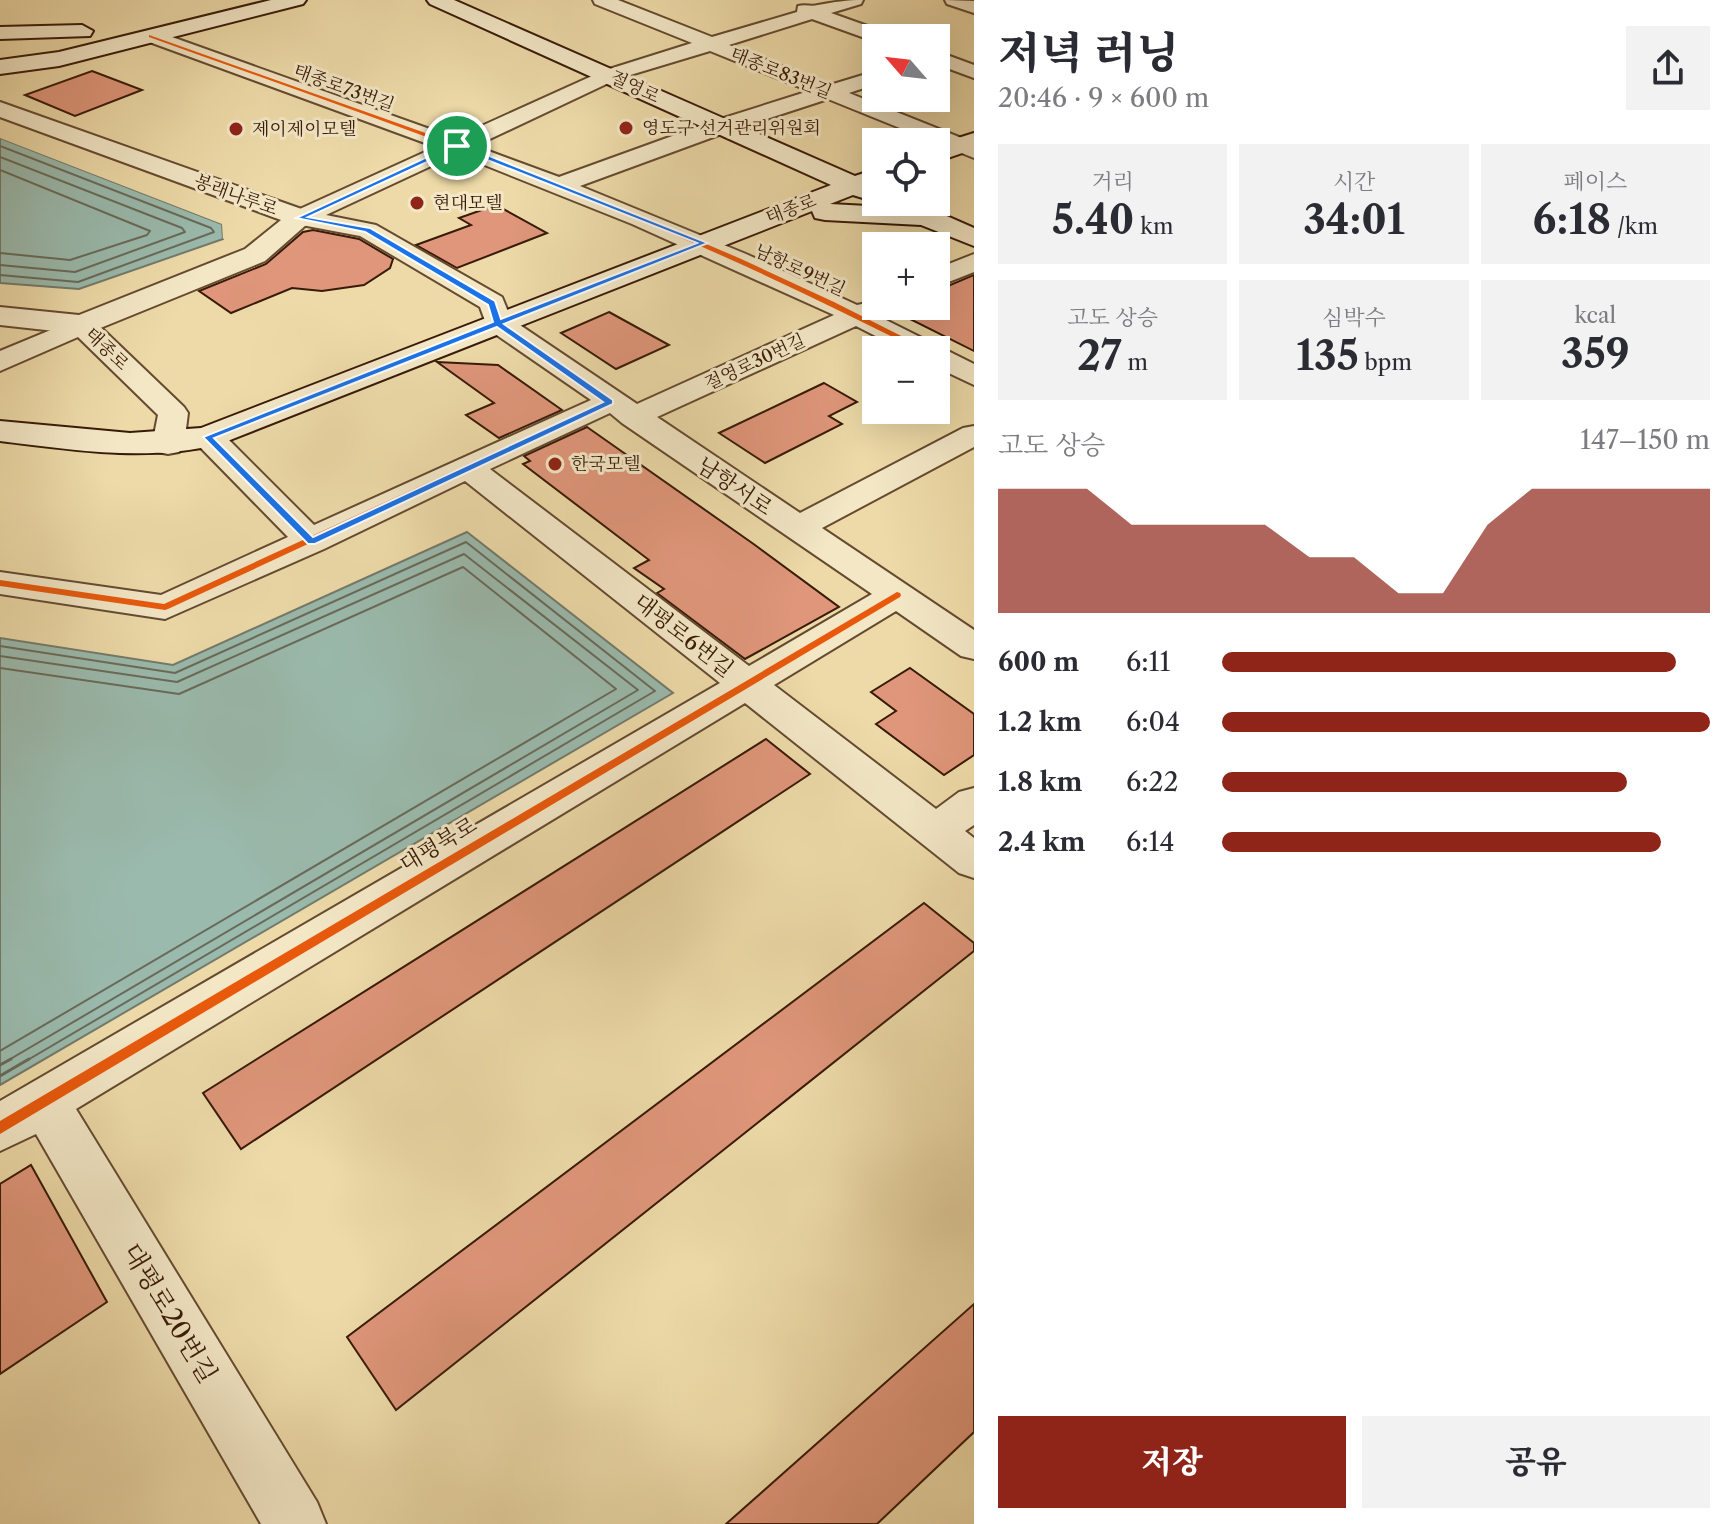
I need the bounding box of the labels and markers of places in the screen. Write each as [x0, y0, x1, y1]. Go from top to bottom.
pin [423, 112, 491, 180]
place label: 영도구 선거관리위원회 [642, 117, 821, 139]
place label: 제이제이모텔 [252, 118, 356, 140]
marker: 영도구 선거관리위원회 [617, 119, 635, 137]
marker: 제이제이모텔 [227, 120, 245, 138]
place label: 현대모텔 [433, 192, 503, 214]
marker: 현대모텔 [408, 194, 426, 212]
place label: 한국모텔 [571, 453, 641, 475]
marker: 한국모텔 [546, 455, 564, 473]

